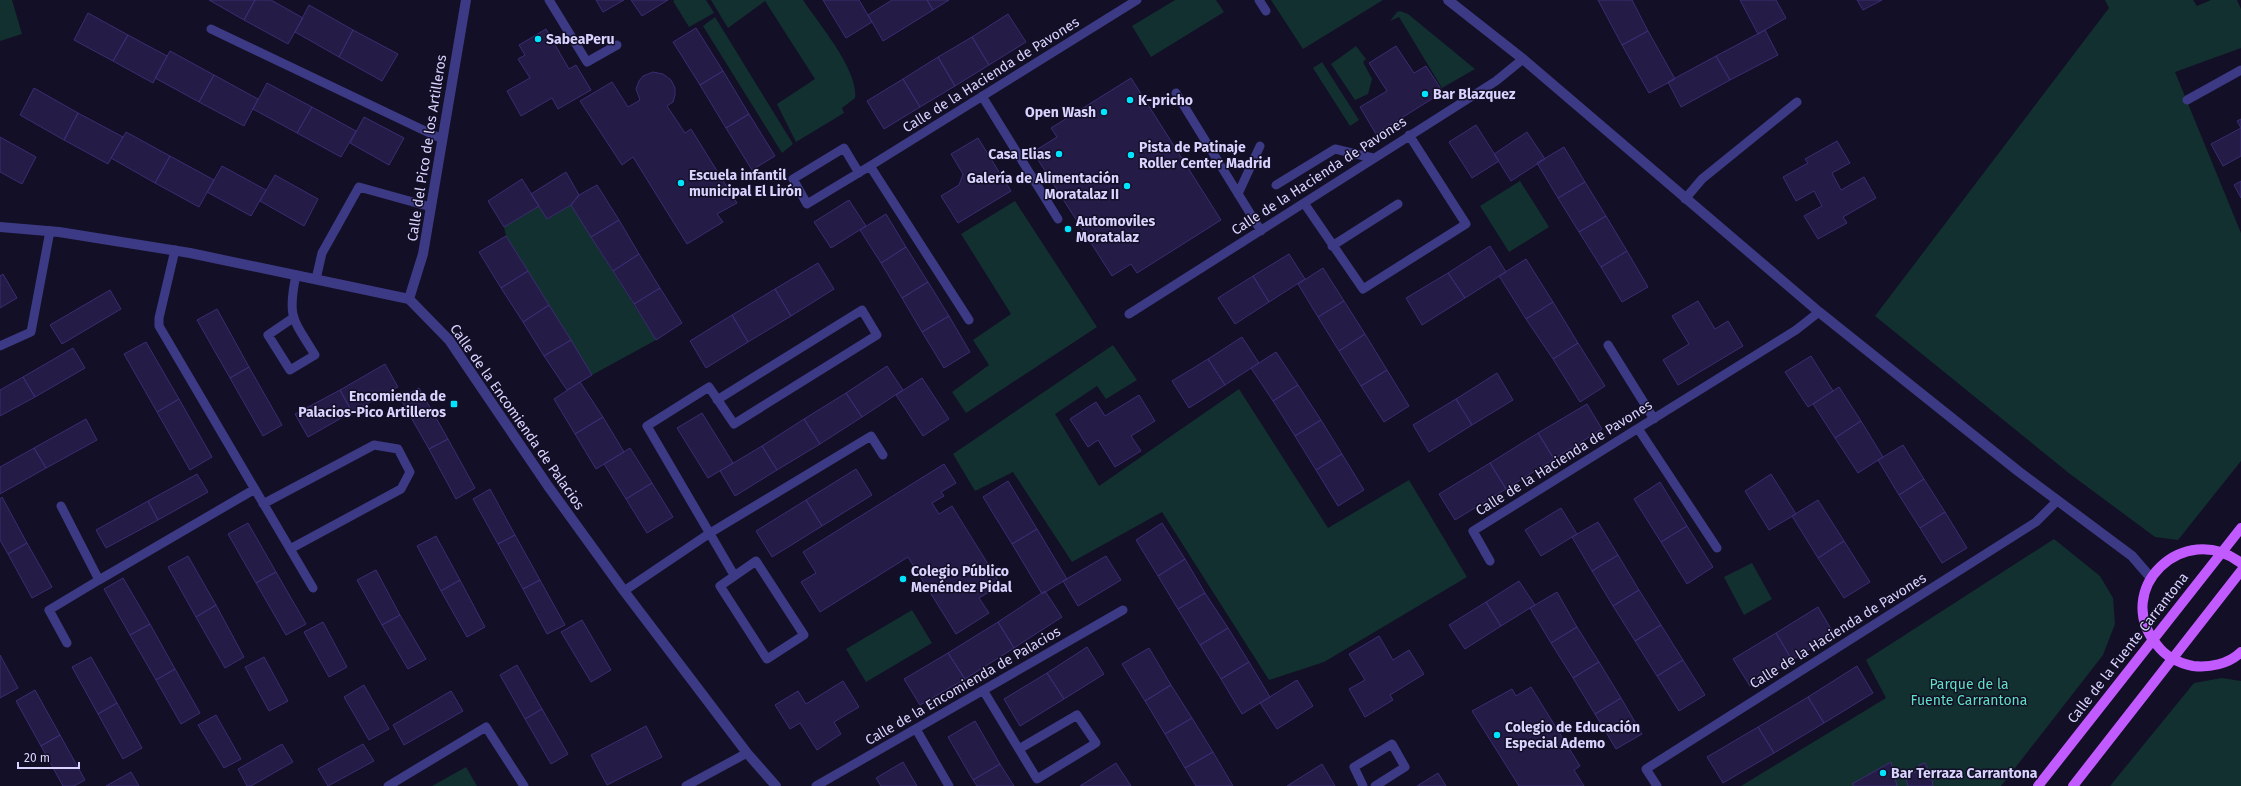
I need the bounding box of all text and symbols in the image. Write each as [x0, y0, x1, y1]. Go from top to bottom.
street label: Calle de la Hacienda de Pavones [900, 13, 1083, 136]
place label: SabeaPeru [546, 31, 615, 48]
marker: SabeaPeru [533, 34, 543, 44]
street label: Calle del Pico de los Artilleros [404, 53, 450, 243]
place label: Bar Blazquez [1433, 86, 1516, 103]
marker: Bar Blazquez [1420, 89, 1430, 99]
place label: K-pricho [1138, 92, 1193, 109]
marker: K-pricho [1125, 95, 1135, 105]
place label: Open Wash [1025, 104, 1096, 121]
marker: Open Wash [1099, 107, 1109, 117]
street label: Calle de la Hacienda de Pavones [1228, 113, 1410, 239]
place label: Pista de Patinaje Roller Center Madrid [1139, 139, 1271, 172]
place label: Casa Elias [988, 146, 1051, 163]
marker: Casa Elias [1054, 149, 1064, 159]
marker: Pista de Patinaje Roller Center Madrid [1126, 150, 1136, 160]
place label: Escuela infantil municipal El Lirón [689, 167, 802, 200]
place label: Galería de Alimentación Moratalaz II [967, 170, 1119, 203]
marker: Escuela infantil municipal El Lirón [676, 178, 686, 188]
marker: Galería de Alimentación Moratalaz II [1122, 181, 1132, 191]
place label: Automoviles Moratalaz [1075, 213, 1155, 246]
marker: Automoviles Moratalaz [1063, 224, 1073, 234]
street label: Calle de la Encomienda de Palacios [446, 321, 588, 514]
place label: Encomienda de Palacios-Pico Artilleros [298, 388, 446, 421]
street label: Calle de la Hacienda de Pavones [1473, 396, 1656, 519]
marker: Encomienda de Palacios-Pico Artilleros [449, 399, 459, 409]
place label: Colegio Público Menéndez Pidal [911, 563, 1013, 596]
street label: Calle de la Hacienda de Pavones [1747, 569, 1930, 692]
street label: Calle de la Fuente Carrantona [2064, 569, 2192, 727]
marker: Colegio Público Menéndez Pidal [898, 574, 908, 584]
street label: Calle de la Encomienda de Palacios [862, 623, 1064, 749]
park label: Parque de la Fuente Carrantona [1911, 676, 2027, 709]
place label: Colegio de Educación Especial Ademo [1505, 719, 1640, 752]
marker: Colegio de Educación Especial Ademo [1492, 730, 1502, 740]
scale bar [18, 744, 79, 770]
text: 20 m [24, 751, 50, 765]
place label: Bar Terraza Carrantona [1891, 765, 2038, 782]
marker: Bar Terraza Carrantona [1878, 768, 1888, 778]

